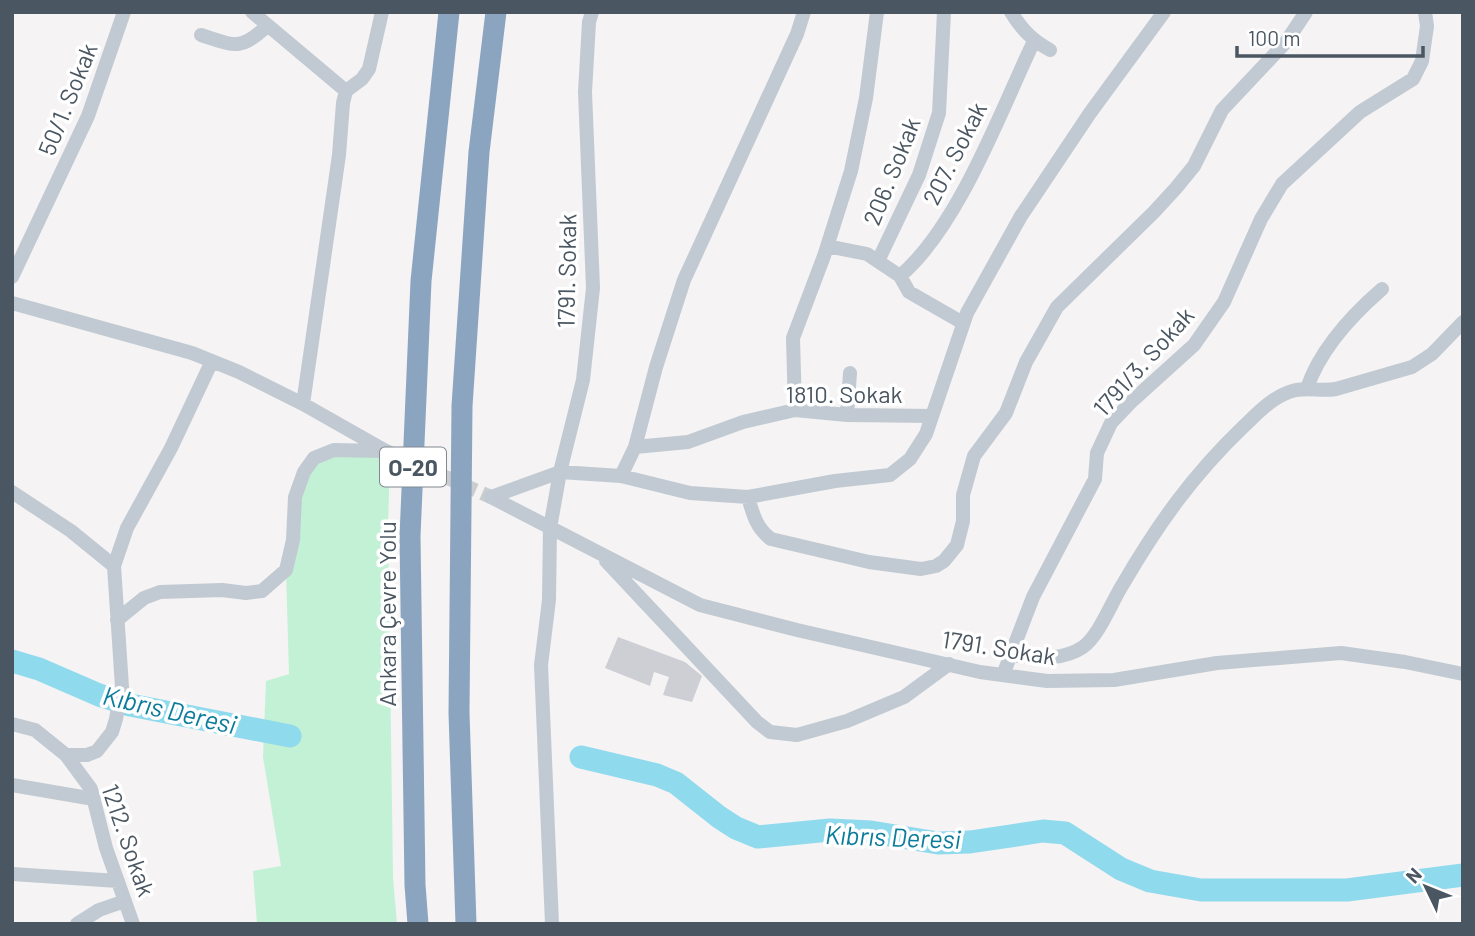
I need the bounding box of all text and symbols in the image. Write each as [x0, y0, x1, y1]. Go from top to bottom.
scale bar [1237, 14, 1422, 58]
text: 100 m [1248, 25, 1301, 50]
street label: 50/1. Sokak [31, 39, 103, 159]
street label: 207. Sokak [916, 97, 992, 209]
street label: 206. Sokak [856, 113, 926, 229]
street label: 1791. Sokak [551, 213, 581, 329]
street label: 1791/3. Sokak [1086, 300, 1200, 422]
street label: 1810. Sokak [786, 379, 902, 408]
road number: O-20 [380, 447, 446, 486]
street label: Ankara Çevre Yolu [372, 521, 401, 707]
street label: 1791. Sokak [940, 624, 1058, 670]
water label: Kıbrıs Deresi [100, 679, 240, 740]
street label: 1212. Sokak [96, 780, 162, 900]
water label: Kıbrıs Deresi [824, 818, 962, 854]
north arrow [1391, 852, 1461, 922]
text: N [1400, 863, 1426, 888]

